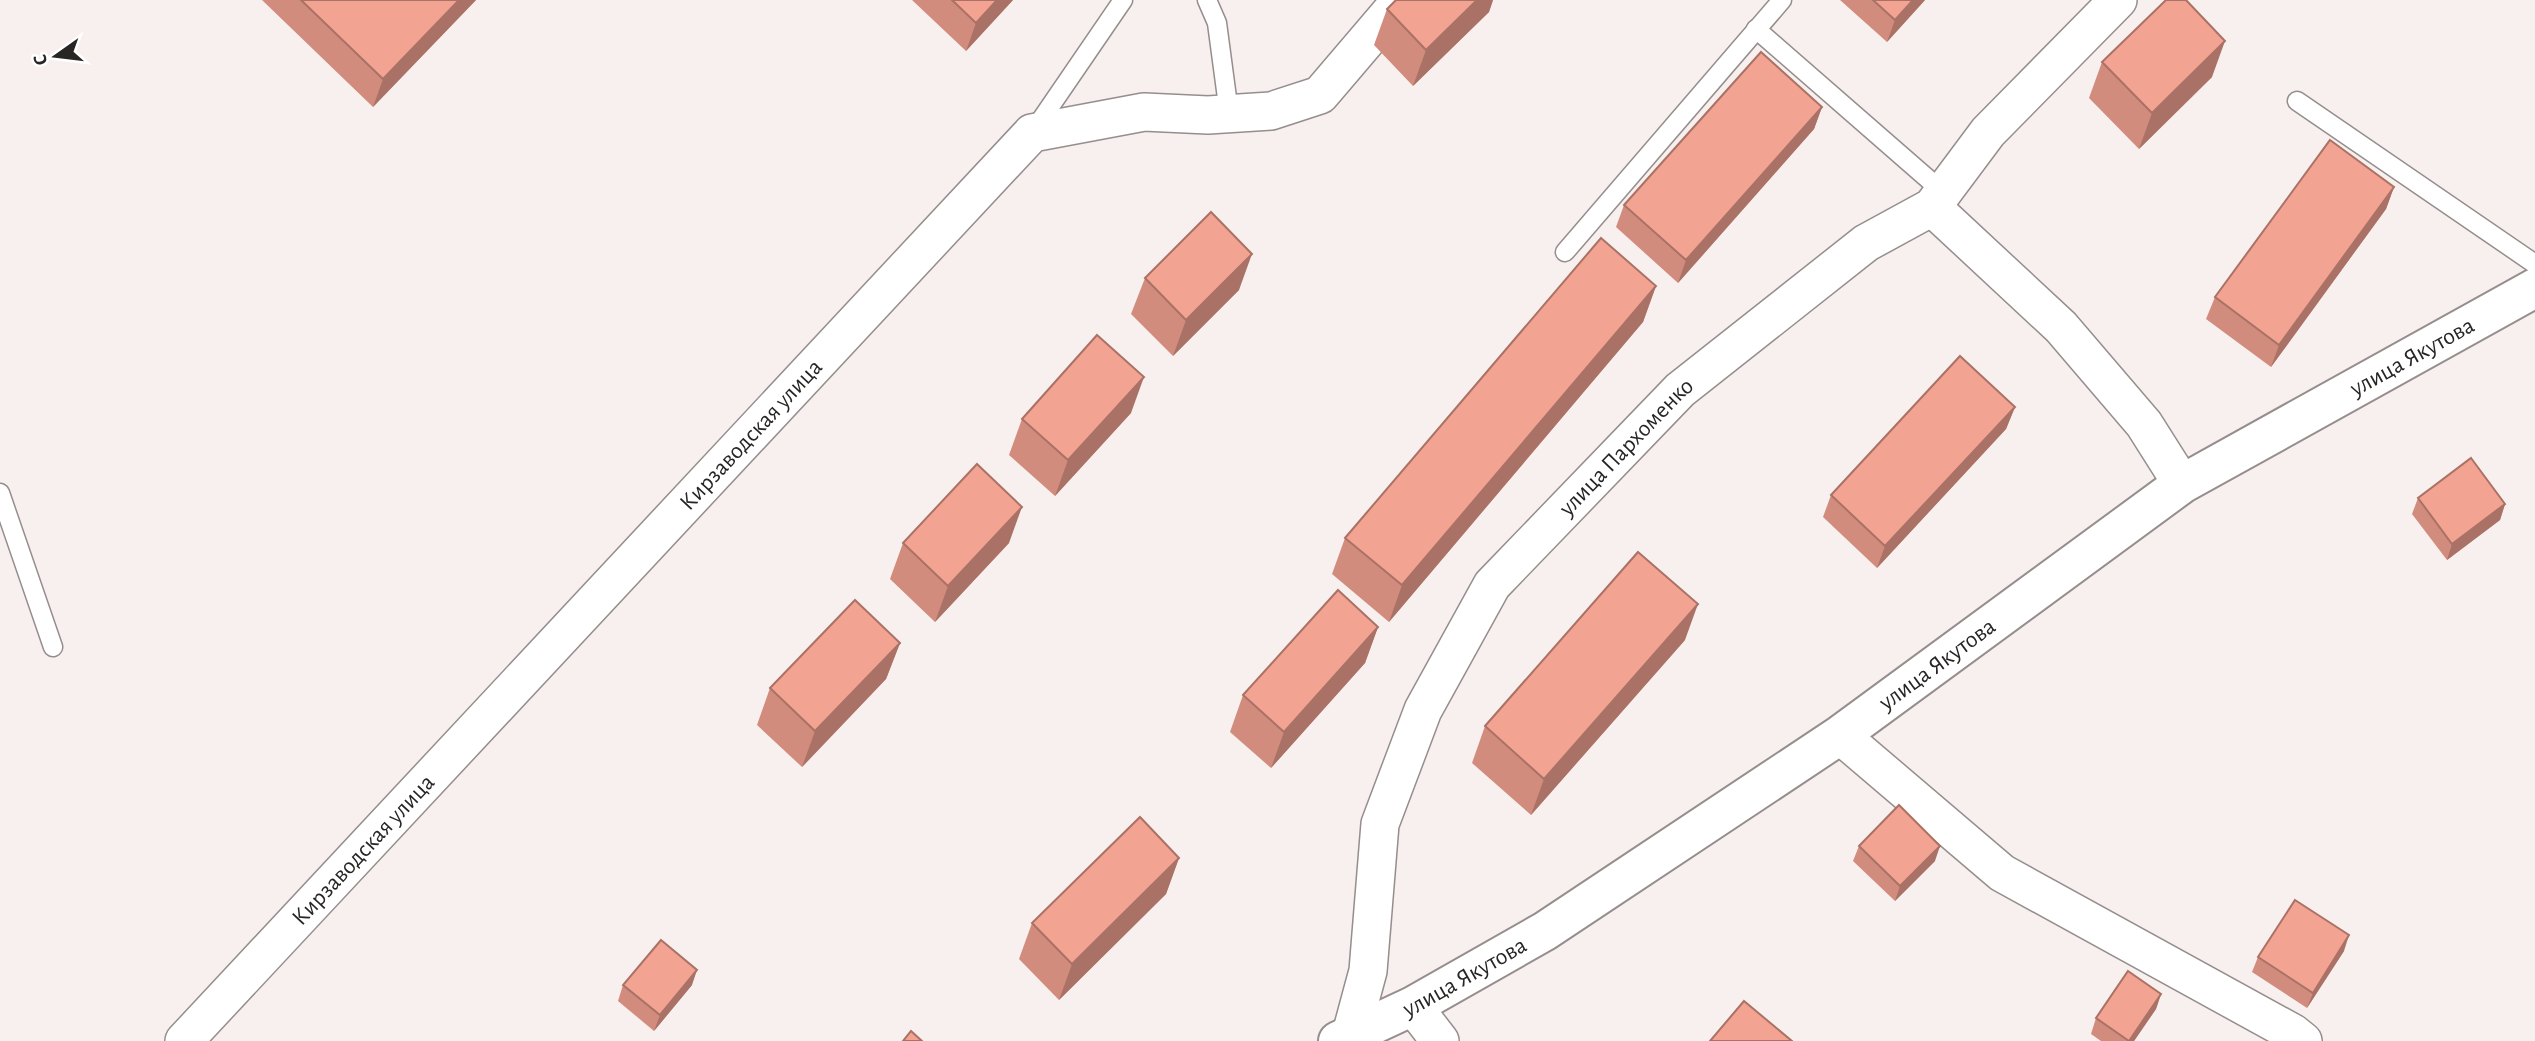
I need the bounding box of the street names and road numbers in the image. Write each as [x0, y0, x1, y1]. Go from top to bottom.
street label: улица Якутова [2345, 313, 2479, 402]
street label: Кирзаводская улица [675, 355, 827, 515]
street label: улица Пархоменко [1554, 374, 1698, 521]
street label: улица Якутова [1874, 614, 2000, 716]
street label: Кирзаводская улица [288, 770, 439, 930]
street label: улица Якутова [1399, 933, 1531, 1022]

